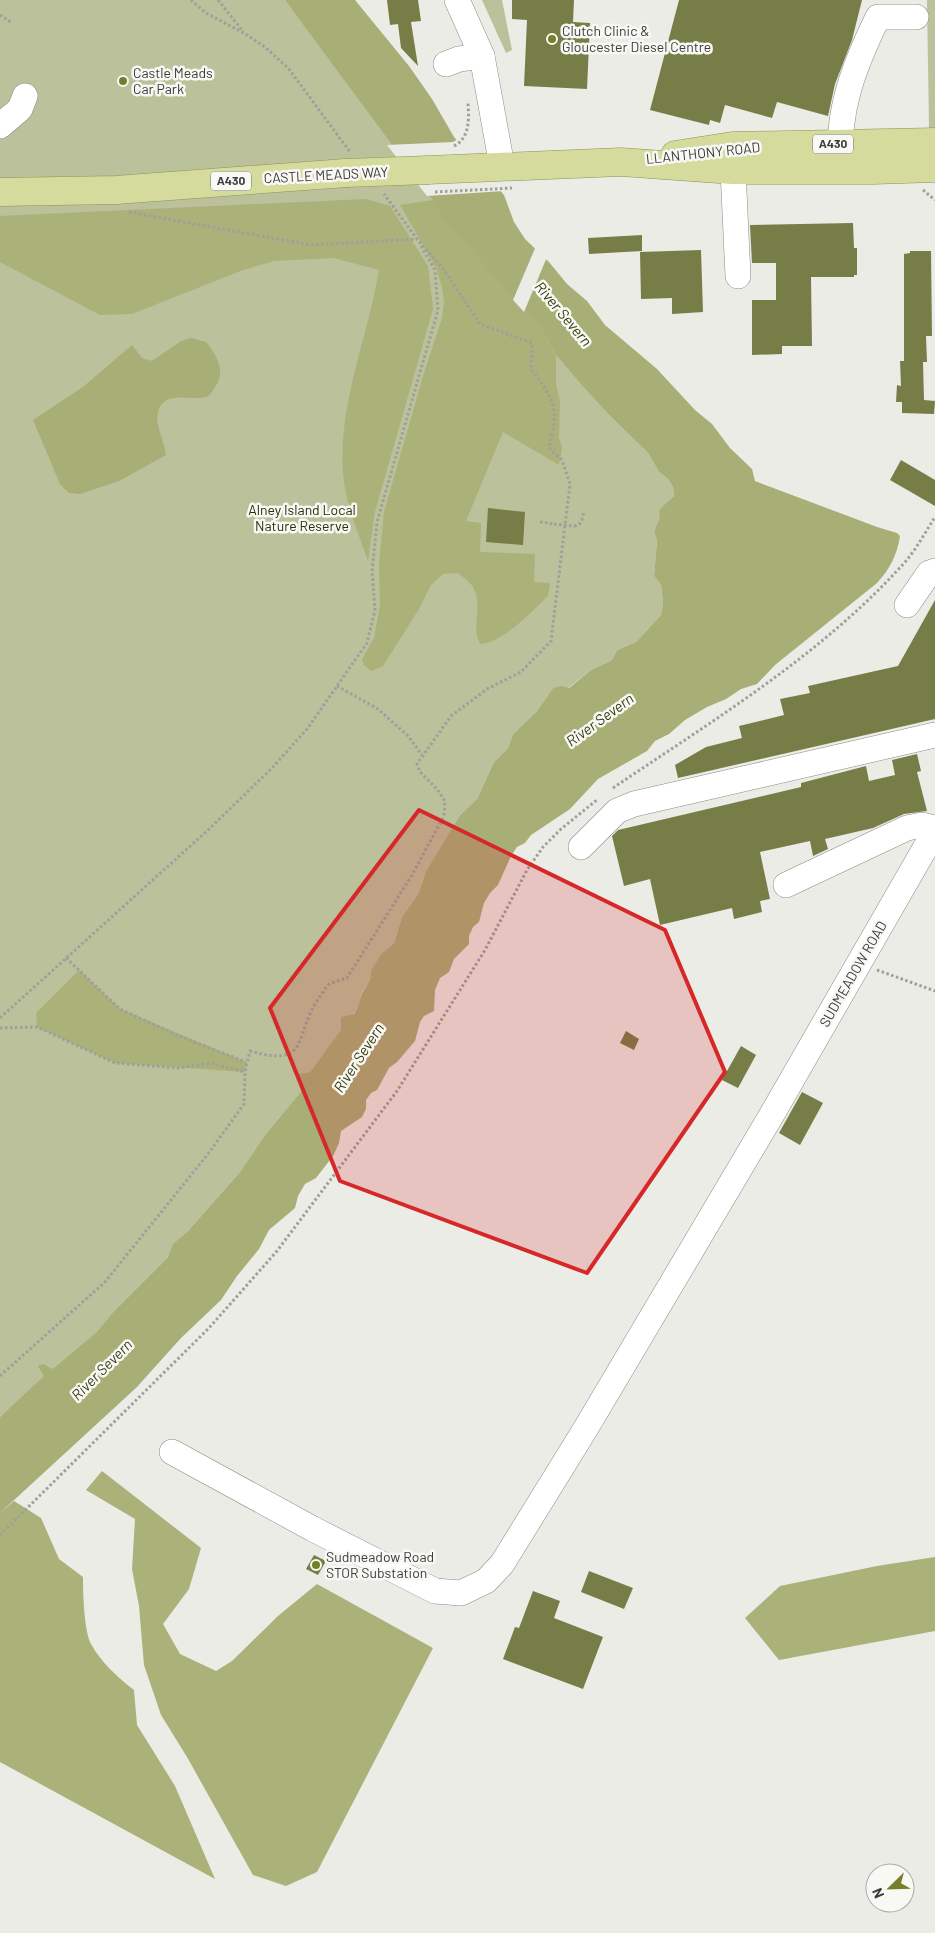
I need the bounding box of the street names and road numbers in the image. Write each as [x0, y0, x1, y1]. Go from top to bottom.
road number: A430 [813, 134, 853, 154]
street label: LLANTHONY ROAD [645, 138, 761, 167]
street label: CASTLE MEADS WAY [263, 163, 389, 186]
road number: A430 [211, 172, 251, 190]
street label: SUDMEADOW ROAD [815, 918, 890, 1030]

